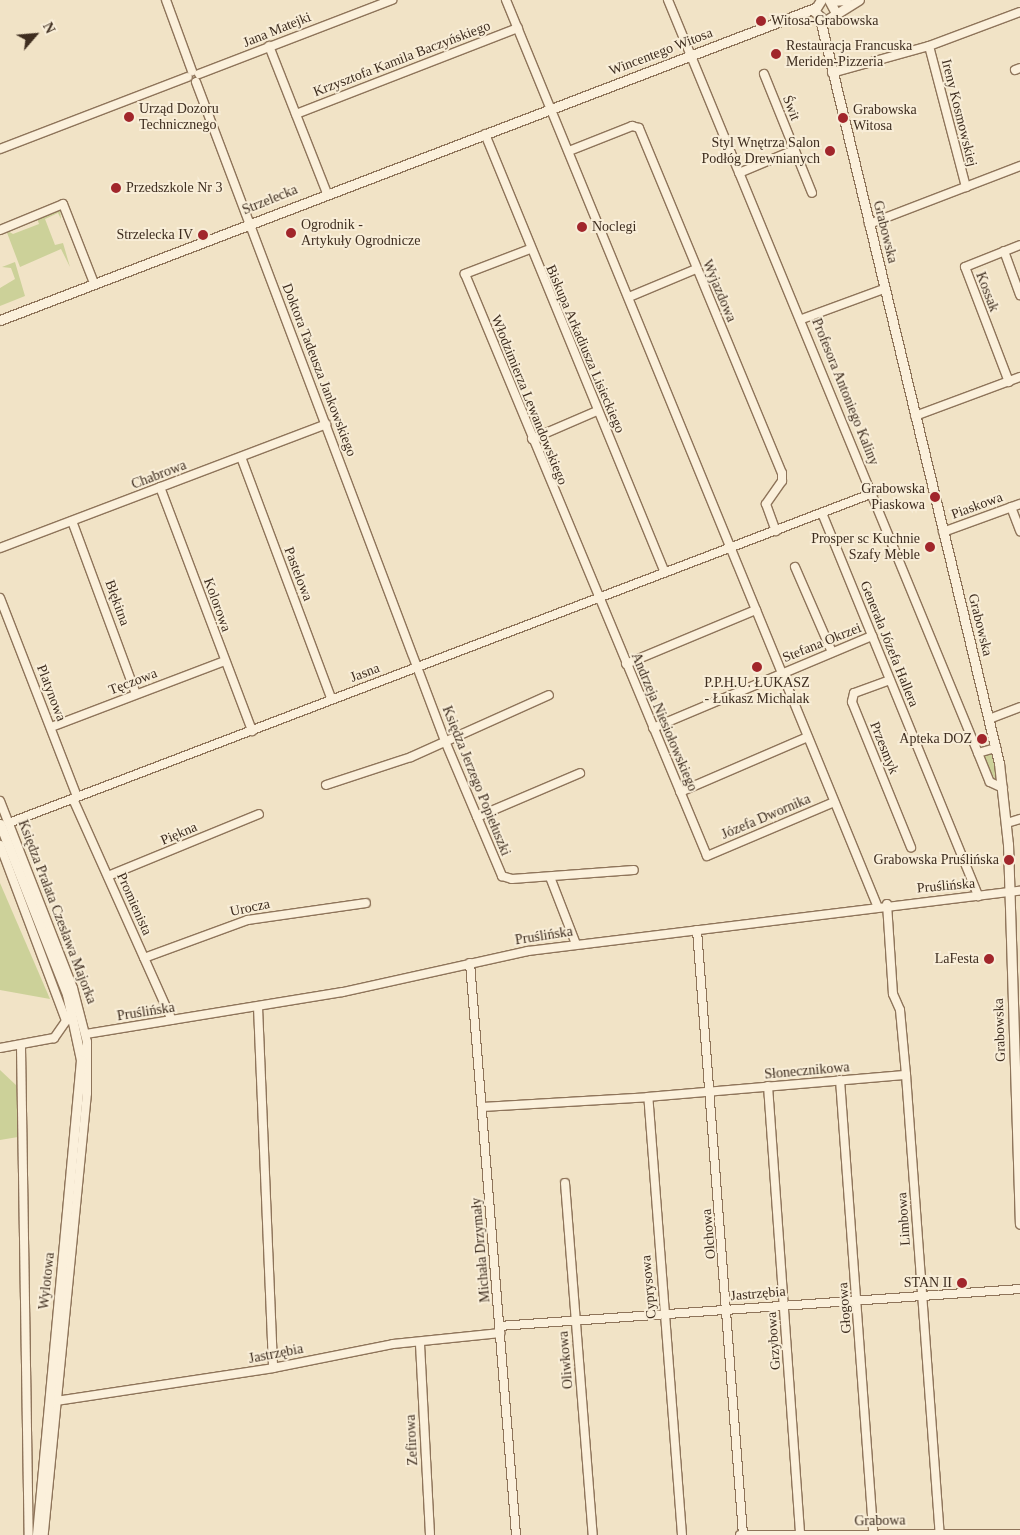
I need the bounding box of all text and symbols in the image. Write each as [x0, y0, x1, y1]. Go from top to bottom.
street label: Jana Matejki [241, 9, 313, 51]
north arrow [10, 10, 60, 60]
place label: Witosa-Grabowska [771, 13, 879, 29]
marker: Witosa-Grabowska [755, 15, 767, 27]
street label: Krzysztofa Kamila Baczyńskiego [311, 17, 493, 101]
text: N [40, 20, 58, 36]
street label: Wincentego Witosa [607, 25, 715, 79]
place label: Restauracja Francuska Meriden-Pizzeria [786, 38, 912, 70]
marker: Restauracja Francuska Meriden-Pizzeria [770, 48, 782, 60]
street label: Ireny Kosmowskiej [938, 58, 980, 168]
street label: Świt [779, 93, 803, 123]
place label: Urząd Dozoru Technicznego [139, 101, 219, 134]
place label: Grabowska Witosa [853, 102, 917, 134]
marker: Urząd Dozoru Technicznego [123, 111, 135, 123]
marker: Grabowska Witosa [837, 112, 849, 124]
place label: Styl Wnętrza Salon Podłóg Drewnianych [701, 135, 820, 168]
marker: Styl Wnętrza Salon Podłóg Drewnianych [824, 145, 836, 157]
place label: Przedszkole Nr 3 [126, 180, 222, 196]
street label: Strzelecka [240, 181, 300, 219]
marker: Przedszkole Nr 3 [110, 182, 122, 194]
street label: Grabowska [869, 199, 901, 265]
place label: Ogrodnik - Artykuły Ogrodnicze [301, 217, 420, 250]
place label: Noclegi [592, 219, 636, 235]
marker: Noclegi [576, 221, 588, 233]
place label: Strzelecka IV [116, 227, 193, 243]
marker: Ogrodnik - Artykuły Ogrodnicze [285, 227, 297, 239]
marker: Strzelecka IV [197, 229, 209, 241]
street label: Wyjazdowa [698, 257, 740, 325]
street label: Biskupa Arkadiusza Lisieckiego [542, 262, 628, 436]
street label: Kossak [972, 270, 1002, 314]
street label: Doktora Tadeusza Jankowskiego [278, 281, 360, 459]
street label: Włodzimierza Lewandowskiego [487, 313, 571, 487]
street label: Profesora Antoniego Kaliny [808, 316, 882, 468]
street label: Chabrowa [129, 457, 189, 493]
place label: Grabowska Piaskowa [861, 481, 925, 514]
street label: Piaskowa [949, 489, 1005, 523]
marker: Grabowska Piaskowa [929, 491, 941, 503]
place label: Prosper sc Kuchnie Szafy Meble [811, 531, 920, 564]
marker: Prosper sc Kuchnie Szafy Meble [924, 541, 936, 553]
street label: Pastelowa [280, 544, 316, 604]
street label: Kolorowa [200, 576, 234, 634]
street label: Błękitna [101, 578, 133, 628]
street label: Generała Józefa Hallera [856, 579, 922, 709]
street label: Grabowska [964, 592, 996, 658]
street label: Stefana Okrzei [780, 620, 864, 666]
street label: Andrzeja Niesiołowskiego [627, 650, 701, 794]
street label: Jasna [348, 660, 382, 686]
marker: P.P.H.U. ŁUKASZ - Łukasz Michalak [751, 661, 763, 673]
street label: Platynowa [33, 662, 69, 724]
street label: Tęczowa [106, 665, 160, 699]
place label: P.P.H.U. ŁUKASZ - Łukasz Michalak [704, 675, 810, 708]
street label: Księdza Jerzego Popiełuszki [438, 704, 514, 858]
street label: Przesmyk [866, 719, 902, 777]
place label: Apteka DOZ [899, 731, 972, 747]
marker: Apteka DOZ [976, 733, 988, 745]
street label: Józefa Dwornika [719, 791, 813, 843]
street label: Księdza Prałata Czesława Majorka [14, 818, 100, 1006]
street label: Piękna [158, 819, 200, 849]
place label: Grabowska Pruślińska [873, 852, 999, 868]
marker: Grabowska Pruślińska [1003, 854, 1015, 866]
street label: Promienista [113, 870, 155, 938]
street label: Pruślińska [916, 875, 976, 897]
street label: Urocza [228, 896, 272, 920]
street label: Pruślińska [514, 923, 574, 949]
place label: LaFesta [935, 951, 979, 967]
marker: LaFesta [983, 953, 995, 965]
street label: Grabowska [990, 998, 1010, 1062]
street label: Pruślińska [116, 999, 176, 1025]
street label: Słonecznikowa [764, 1059, 850, 1083]
street label: Limbowa [894, 1192, 914, 1246]
street label: Michała Drzymały [468, 1197, 494, 1303]
street label: Olchowa [698, 1208, 720, 1260]
street label: Wylotowa [36, 1252, 58, 1310]
street label: Cyprysowa [638, 1255, 660, 1319]
place label: STAN II [904, 1275, 952, 1291]
marker: STAN II [956, 1277, 968, 1289]
street label: Głogowa [835, 1282, 855, 1334]
street label: Jastrzębia [730, 1283, 786, 1305]
street label: Grzybowa [764, 1311, 784, 1371]
street label: Oliwkowa [555, 1330, 577, 1390]
street label: Jastrzębia [247, 1340, 305, 1368]
street label: Zefirowa [402, 1414, 422, 1466]
street label: Grabowa [854, 1512, 906, 1530]

